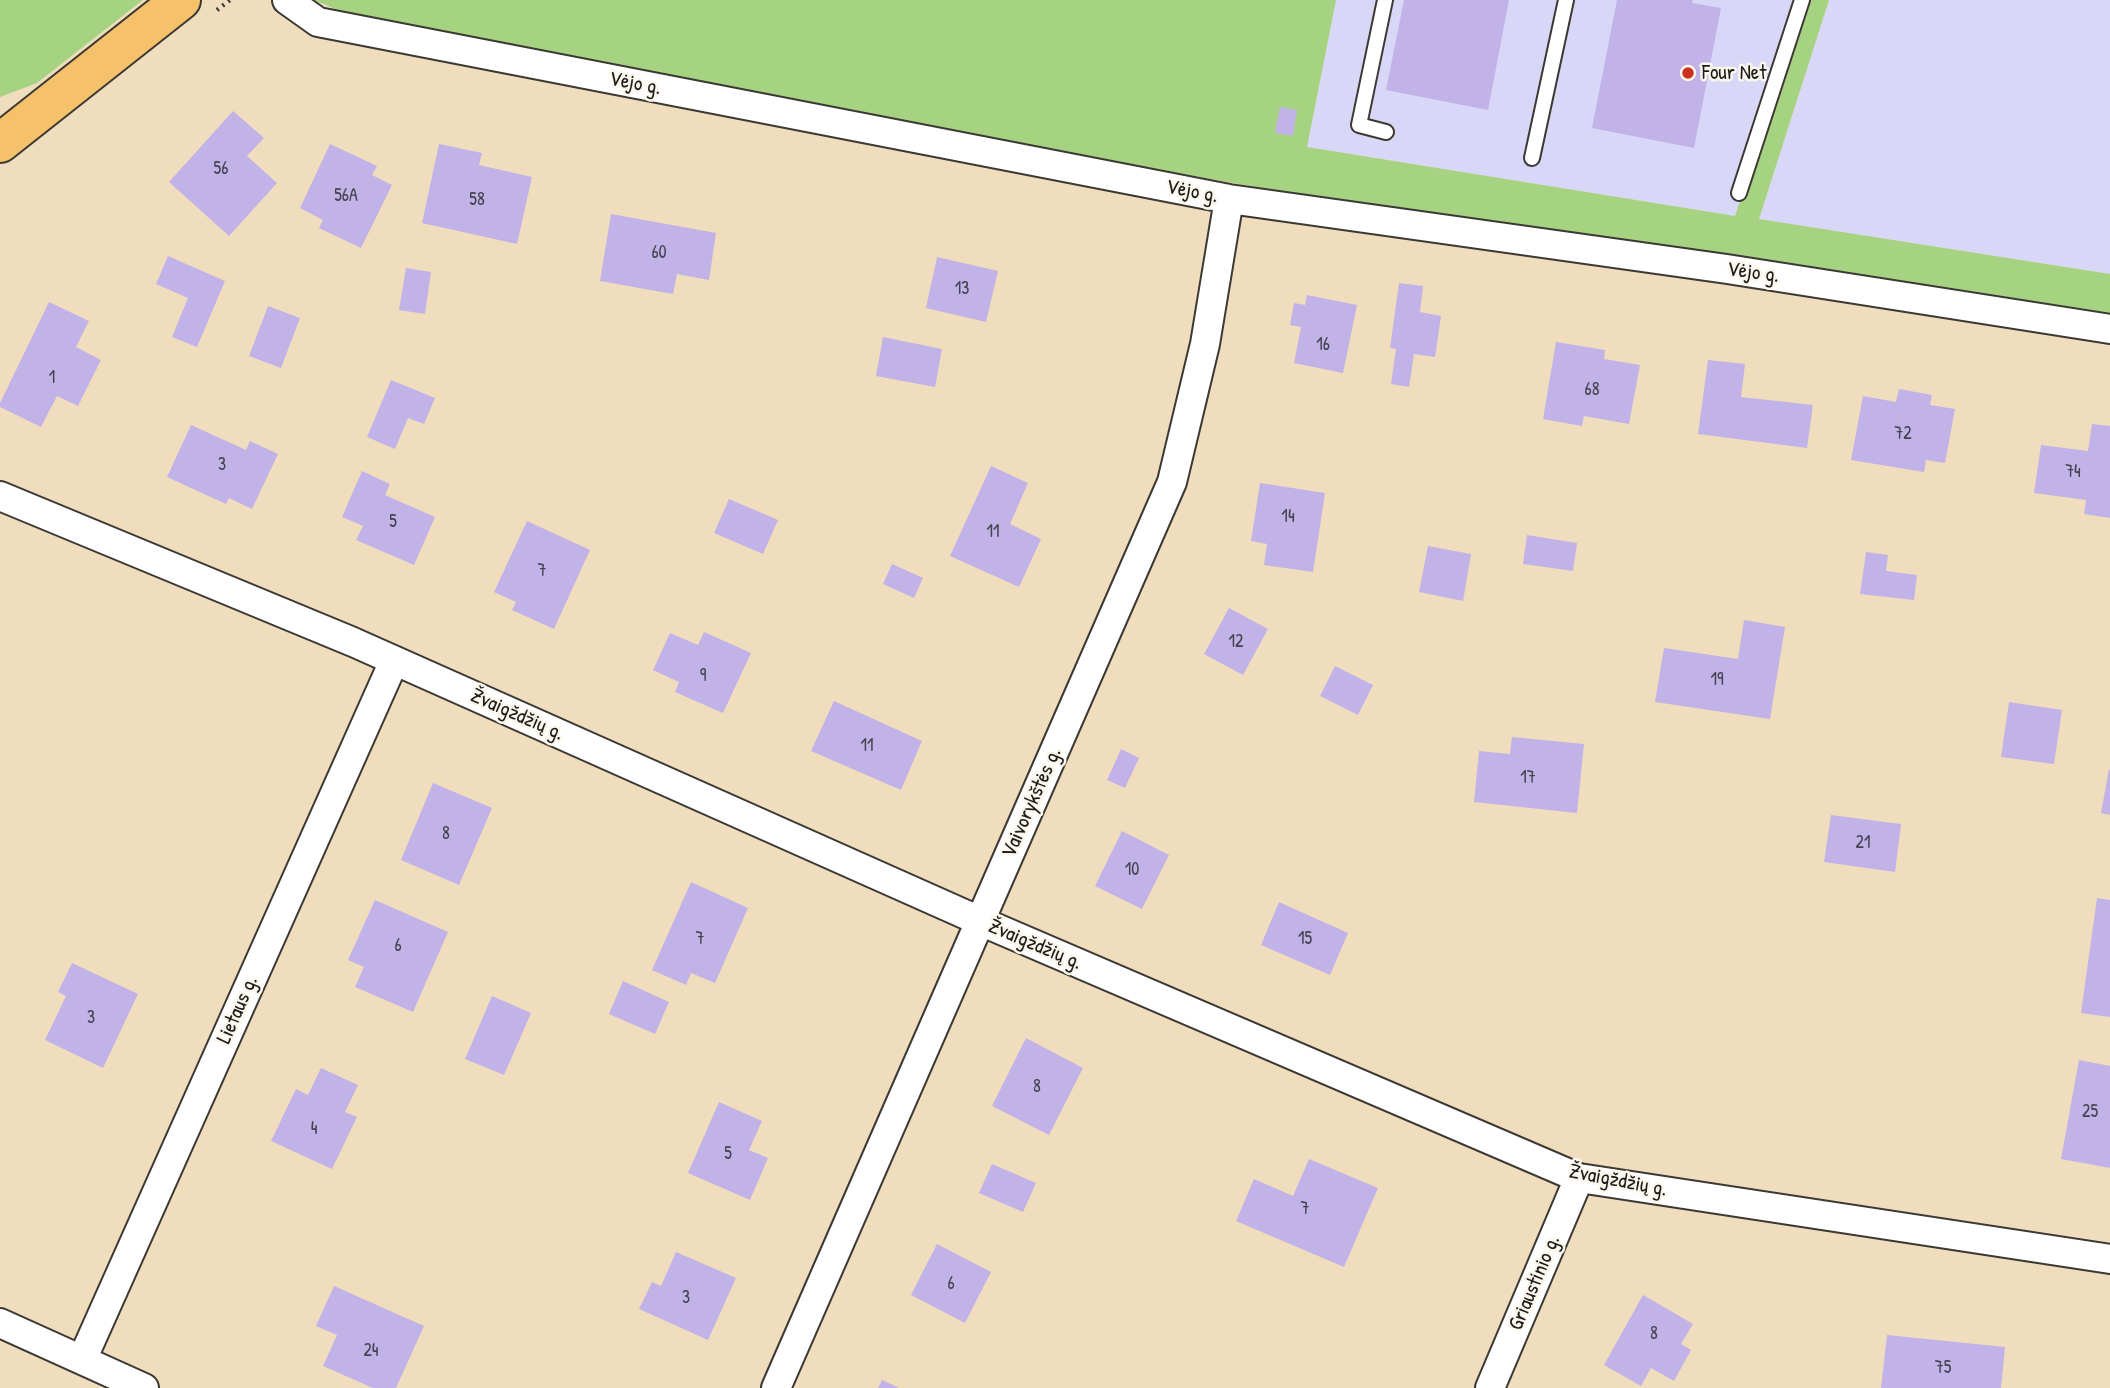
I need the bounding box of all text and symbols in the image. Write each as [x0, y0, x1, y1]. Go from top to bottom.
place label: Four Net [1702, 60, 1766, 86]
marker: Four Net [1680, 65, 1696, 81]
street label: Vėjo g. [607, 67, 663, 101]
house number: 56 [214, 158, 228, 180]
street label: Vėjo g. [1164, 175, 1220, 209]
house number: 56A [334, 185, 358, 207]
house number: 58 [469, 189, 485, 211]
house number: 60 [651, 242, 667, 264]
street label: Vėjo g. [1725, 257, 1781, 289]
house number: 13 [955, 278, 969, 300]
house number: 16 [1316, 334, 1330, 356]
house number: 1 [49, 367, 55, 389]
house number: 68 [1585, 379, 1599, 401]
house number: 72 [1894, 423, 1912, 445]
house number: 3 [218, 454, 226, 476]
house number: 74 [2065, 461, 2081, 483]
house number: 14 [1281, 506, 1295, 528]
house number: 5 [389, 511, 397, 533]
house number: 11 [986, 521, 1000, 543]
house number: 7 [538, 560, 546, 582]
house number: 12 [1229, 631, 1243, 653]
house number: 9 [700, 665, 706, 687]
house number: 19 [1710, 669, 1724, 691]
street label: Žvaigždžių g. [467, 683, 567, 747]
house number: 11 [860, 735, 874, 757]
street label: Vaivorykštės g. [997, 744, 1067, 862]
house number: 17 [1520, 767, 1536, 789]
house number: 8 [442, 823, 450, 845]
house number: 21 [1856, 832, 1870, 854]
house number: 10 [1125, 859, 1139, 881]
street label: Žvaigždžių g. [984, 914, 1086, 976]
house number: 7 [696, 928, 704, 950]
house number: 15 [1298, 928, 1312, 950]
house number: 6 [394, 935, 402, 957]
street label: Lietaus g. [212, 972, 264, 1048]
house number: 3 [87, 1007, 95, 1029]
house number: 8 [1033, 1076, 1041, 1098]
house number: 25 [2082, 1101, 2098, 1123]
house number: 4 [311, 1118, 317, 1140]
house number: 5 [724, 1143, 732, 1165]
street label: Žvaigždžių g. [1567, 1159, 1669, 1203]
house number: 7 [1301, 1198, 1309, 1220]
street label: Griaustinio g. [1504, 1232, 1566, 1334]
house number: 6 [947, 1273, 955, 1295]
house number: 3 [682, 1287, 690, 1309]
house number: 8 [1650, 1323, 1658, 1345]
house number: 24 [363, 1340, 379, 1362]
house number: 75 [1935, 1357, 1951, 1379]

